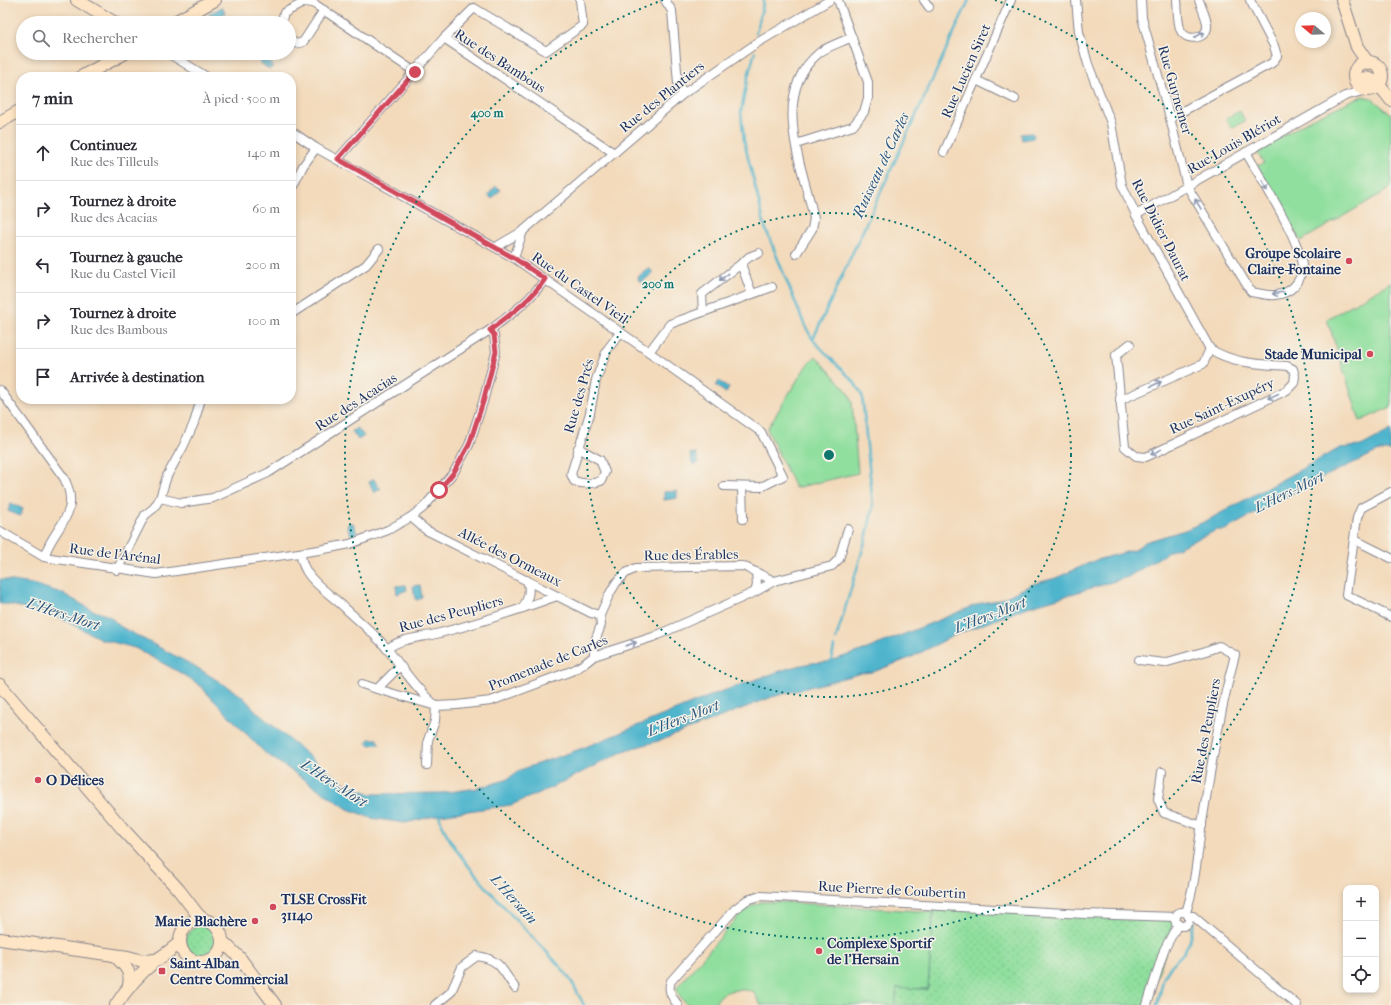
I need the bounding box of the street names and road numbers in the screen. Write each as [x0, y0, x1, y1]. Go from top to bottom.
street label: Rue Lucien Siret [938, 21, 994, 121]
street label: Rue des Bambous [451, 25, 549, 97]
street label: Rue Guynemer [1154, 43, 1196, 137]
street label: Rue des Plantiers [616, 58, 708, 136]
street label: Rue Louis Blériot [1184, 110, 1284, 178]
street label: Rue Didier Daurat [1128, 176, 1194, 284]
street label: Rue du Castel Vieil [528, 248, 632, 328]
street label: Rue des Prés [560, 357, 598, 435]
street label: Rue des Acacias [312, 369, 400, 435]
street label: Rue Saint-Exupéry [1167, 374, 1278, 438]
street label: Allée des Ormeaux [455, 523, 565, 591]
street label: Rue de l'Arénal [68, 540, 162, 568]
street label: Rue des Érables [644, 545, 738, 564]
street label: Rue des Peupliers [397, 592, 505, 636]
street label: Promenade de Carles [486, 631, 610, 695]
street label: Rue des Peupliers [1187, 677, 1225, 785]
street label: Rue Pierre de Coubertin [818, 878, 966, 902]

